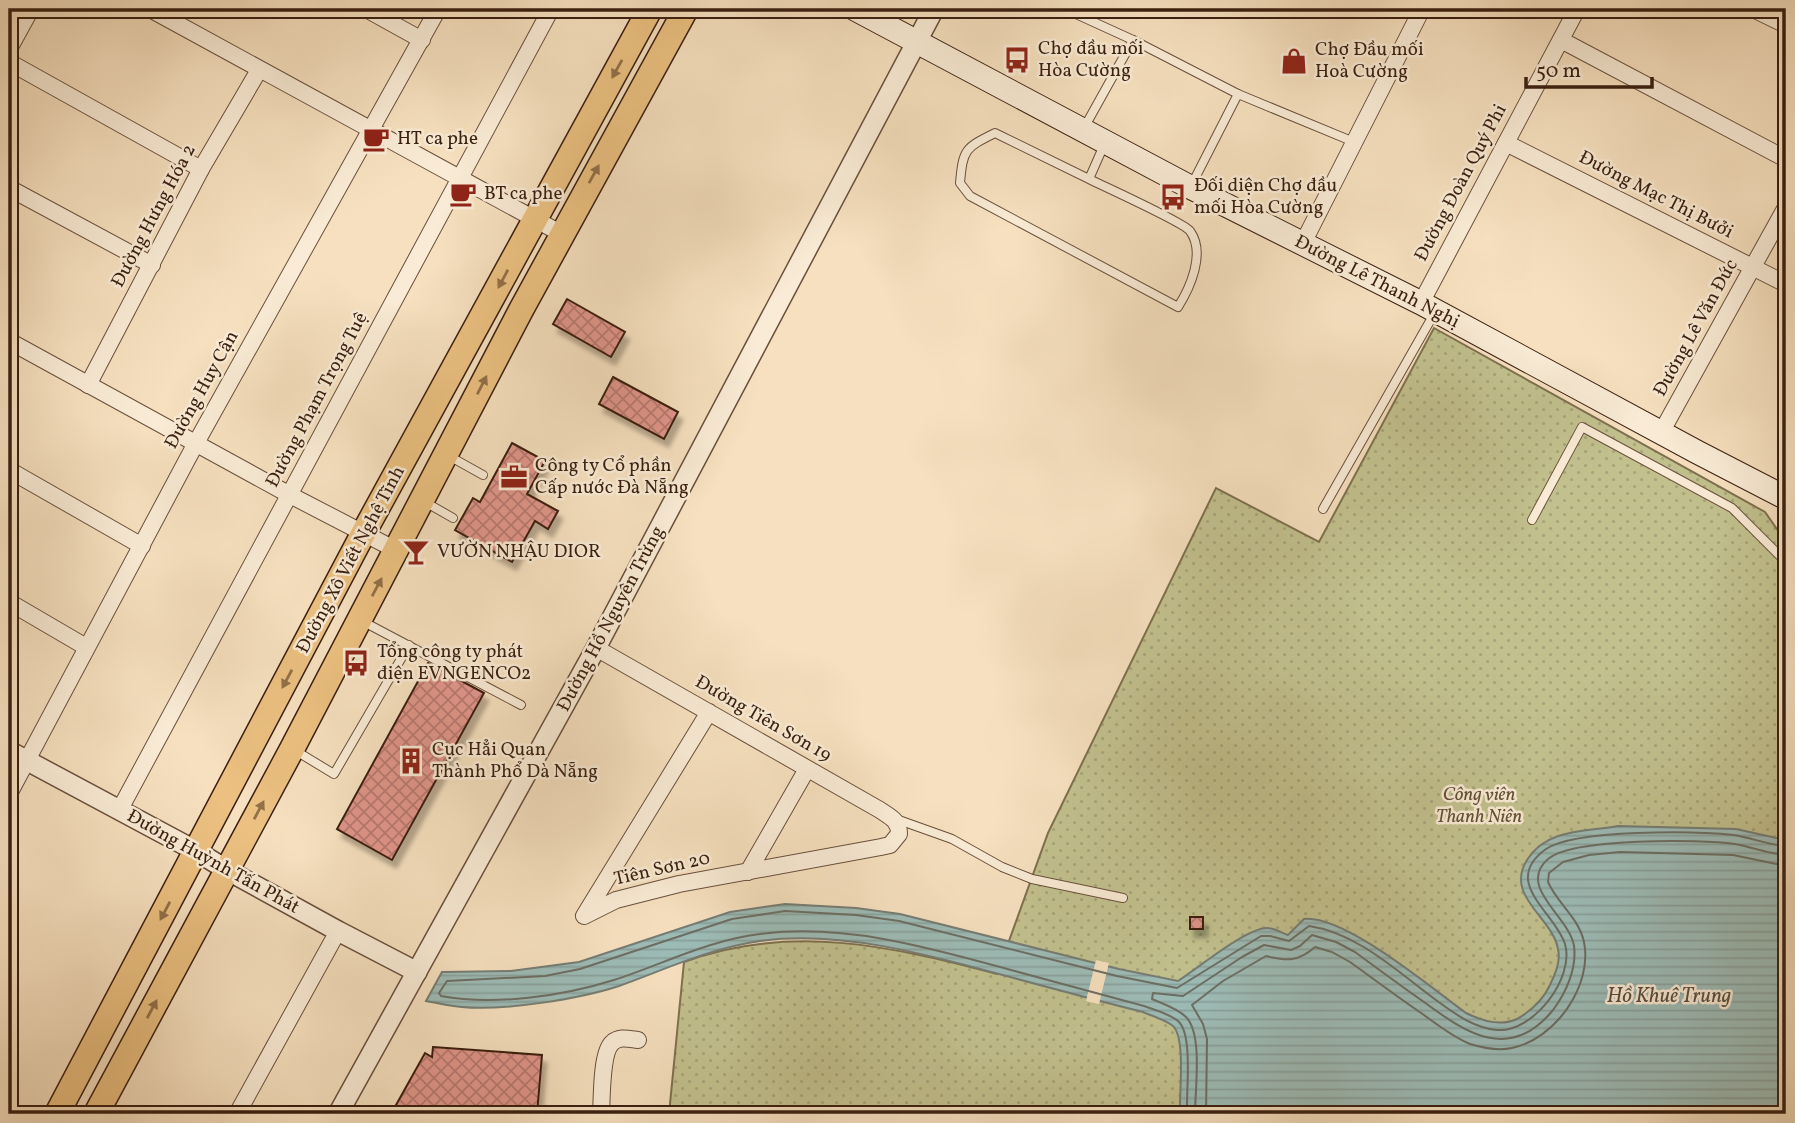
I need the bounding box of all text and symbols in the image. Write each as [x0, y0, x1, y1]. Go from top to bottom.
place label: Chợ đầu mối Hòa Cường [1038, 36, 1144, 84]
place label: Chợ Đầu mối Hoà Cường [1315, 37, 1424, 85]
bus stop icon: Chợ đầu mối Hòa Cường [1002, 45, 1032, 75]
shop icon: Chợ Đầu mối Hoà Cường [1279, 46, 1309, 76]
scale bar [1526, 46, 1652, 90]
text: 50 m [1536, 57, 1581, 86]
one-way arrow [611, 59, 623, 78]
street label: Đường Đoàn Quý Phi [1409, 100, 1514, 266]
cafe icon: HT ca phe [361, 124, 391, 154]
place label: HT ca phe [397, 126, 478, 152]
street label: Đường Hưng Hóa 2 [105, 140, 203, 292]
street label: Đường Mạc Thị Bưởi [1574, 145, 1738, 245]
one-way arrow [589, 164, 600, 184]
place label: Đối diện Chợ đầu mối Hòa Cường [1194, 173, 1337, 221]
cafe icon: BT ca phe [448, 179, 478, 209]
place label: BT ca phe [484, 181, 562, 207]
bus stop icon: Đối diện Chợ đầu mối Hòa Cường [1158, 182, 1188, 212]
street label: Đường Lê Thanh Nghị [1290, 229, 1464, 335]
street label: Đường Lê Văn Đức [1647, 255, 1745, 401]
one-way arrow [497, 269, 509, 289]
street label: Đường Phạm Trọng Tuệ [260, 308, 374, 492]
street label: Đường Huy Cận [159, 326, 245, 454]
one-way arrow [476, 376, 488, 395]
place label: Công ty Cổ phần Cấp nước Đà Nẵng [535, 453, 689, 501]
street label: Đường Xô Viết Nghệ Tĩnh [290, 462, 412, 658]
office icon: Công ty Cổ phần Cấp nước Đà Nẵng [499, 462, 529, 492]
street label: Đường Hồ Nguyên Trừng [551, 522, 671, 716]
bar icon: VƯỜN NHẬU DIOR [401, 537, 431, 567]
place label: VƯỜN NHẬU DIOR [437, 539, 601, 565]
one-way arrow [371, 577, 383, 597]
place label: Tổng công ty phát điện EVNGENCO2 [377, 639, 531, 687]
bus stop icon: Tổng công ty phát điện EVNGENCO2 [341, 648, 371, 678]
one-way arrow [281, 669, 293, 689]
street label: Đường Tiên Sơn 19 [690, 669, 836, 769]
place label: Cục Hẳi Quan Thành Phổ Dà Nẵng [432, 737, 598, 785]
building icon: Cục Hẳi Quan Thành Phổ Dà Nẵng [396, 746, 426, 776]
park label: Công viên Thanh Niên [1436, 782, 1522, 830]
one-way arrow [253, 800, 265, 820]
street label: Đường Huỳnh Tấn Phát [122, 804, 304, 921]
street label: Tiên Sơn 20 [611, 845, 713, 893]
one-way arrow [159, 901, 170, 921]
water label: Hồ Khuê Trung [1607, 982, 1731, 1011]
one-way arrow [146, 999, 158, 1019]

